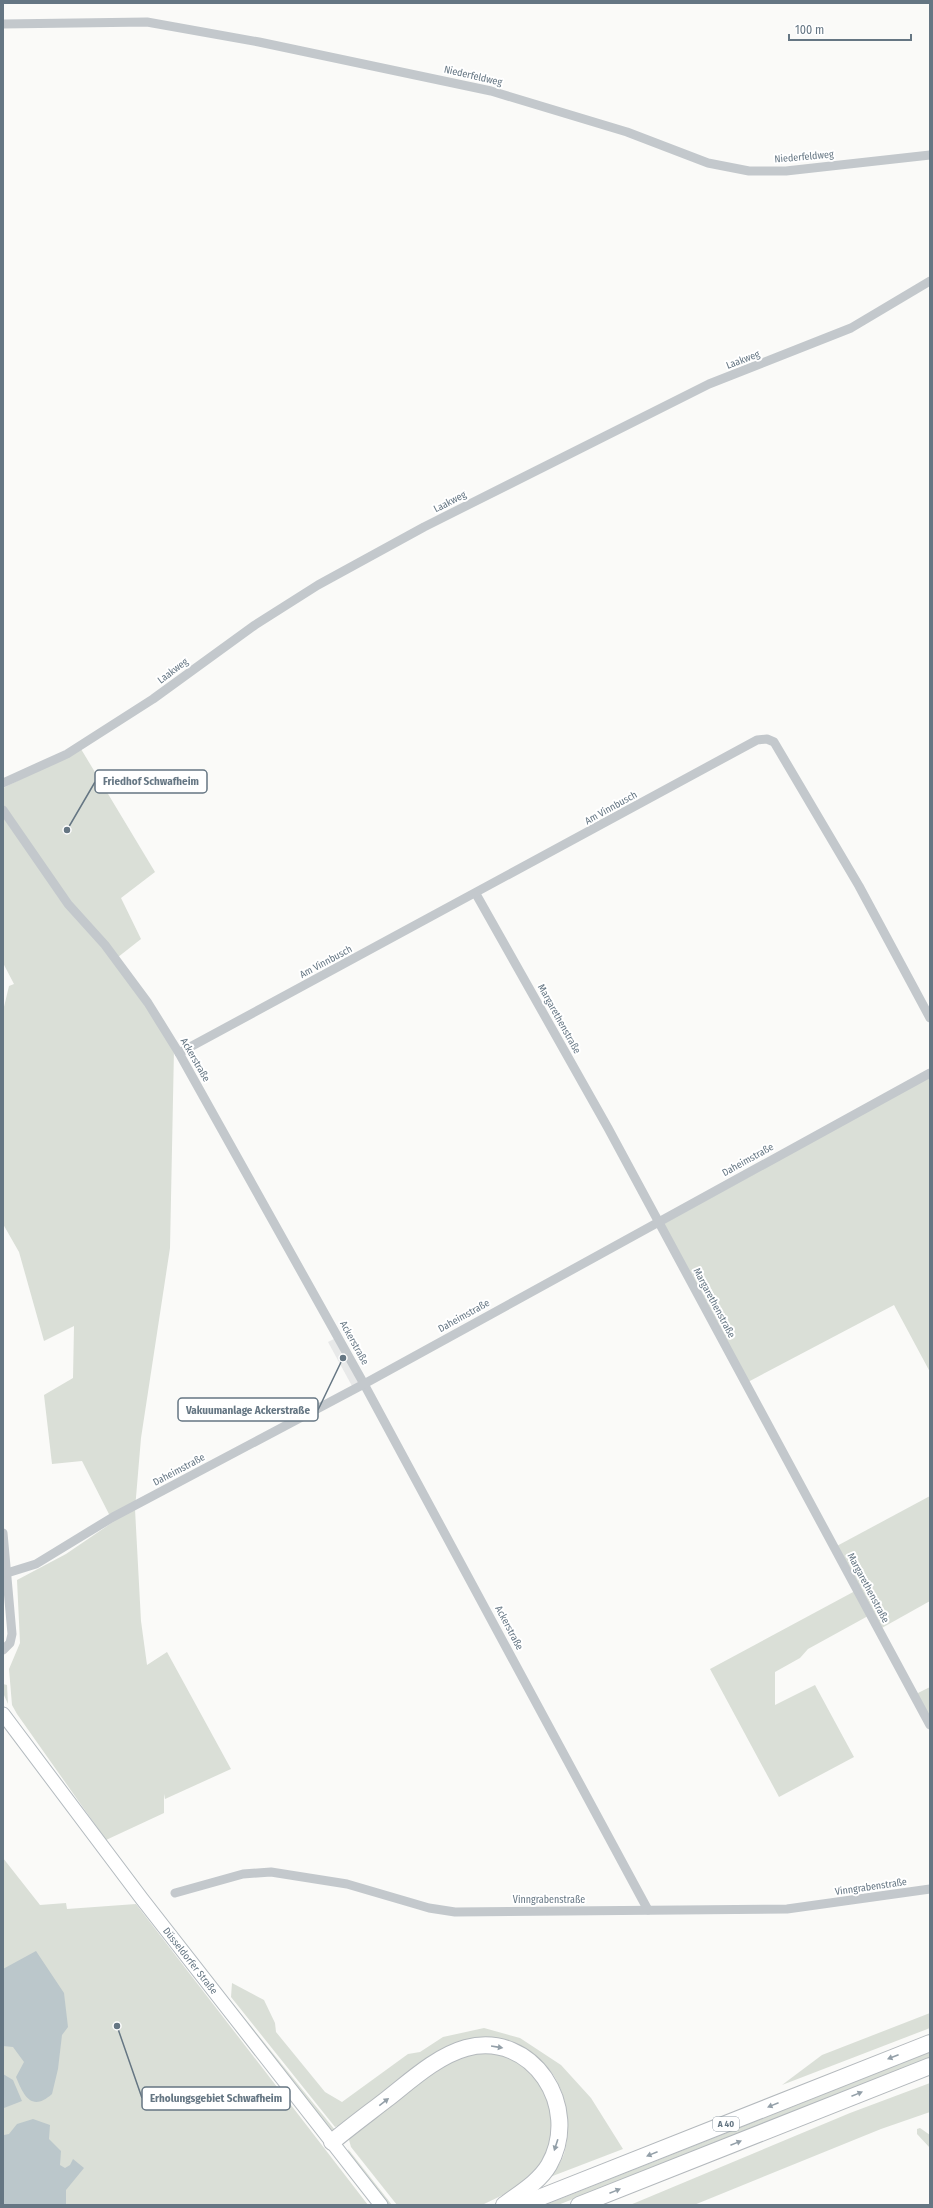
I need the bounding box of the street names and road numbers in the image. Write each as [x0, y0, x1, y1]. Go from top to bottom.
street label: Niederfeldweg [443, 63, 504, 89]
street label: Niederfeldweg [774, 148, 834, 166]
street label: Laakweg [725, 348, 762, 372]
street label: Laakweg [432, 489, 469, 515]
street label: Laakweg [155, 656, 191, 686]
street label: Am Vinnbusch [583, 789, 639, 827]
street label: Am Vinnbusch [298, 943, 354, 981]
street label: Margarethenstraße [535, 982, 583, 1056]
street label: Ackerstraße [178, 1036, 212, 1084]
street label: Daheimstraße [720, 1141, 776, 1179]
street label: Margarethenstraße [690, 1266, 738, 1340]
street label: Daheimstraße [436, 1297, 492, 1335]
street label: Ackerstraße [337, 1319, 371, 1367]
street label: Daheimstraße [151, 1451, 207, 1489]
street label: Margarethenstraße [844, 1551, 892, 1625]
street label: Ackerstraße [492, 1604, 526, 1652]
street label: Vinngrabenstraße [834, 1876, 908, 1898]
street label: Vinngrabenstraße [513, 1894, 585, 1906]
street label: Düsseldorfer Straße [160, 1925, 220, 1997]
road number: A 40 [713, 2117, 739, 2131]

